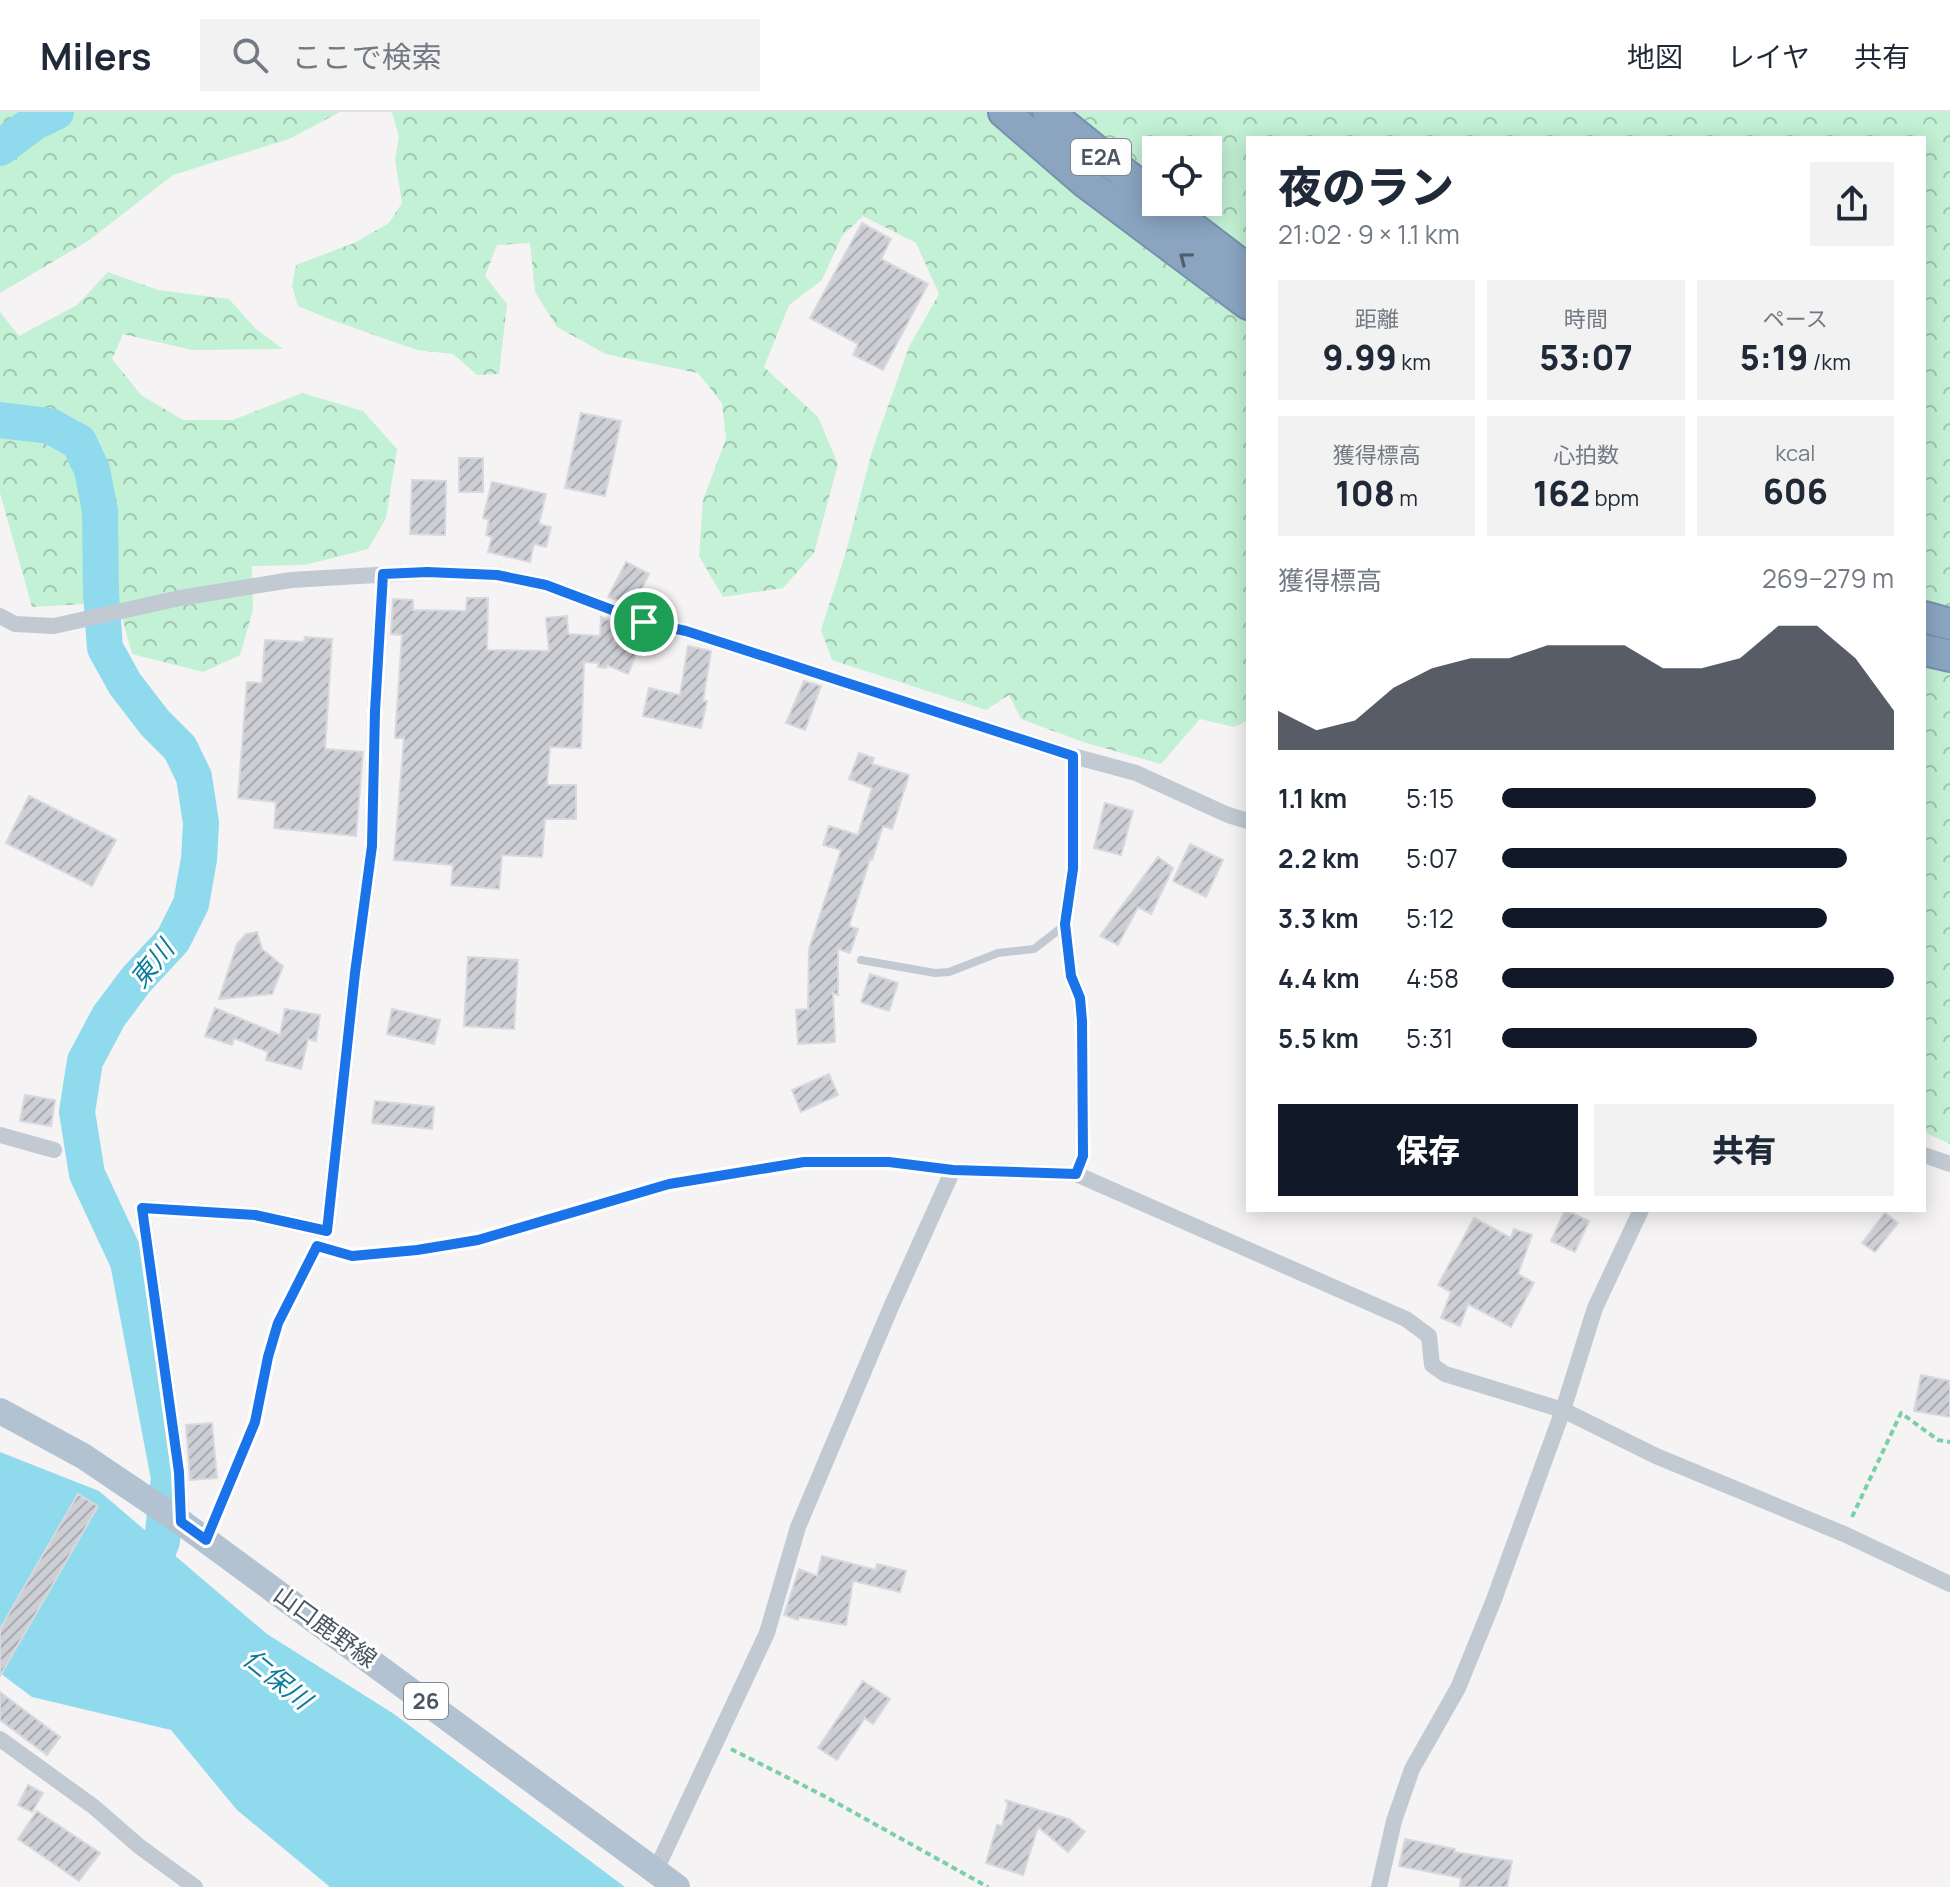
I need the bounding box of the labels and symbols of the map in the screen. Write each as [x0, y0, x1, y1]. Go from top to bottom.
road number: E2A [1071, 139, 1131, 175]
one-way arrow [1179, 254, 1194, 268]
pin [610, 588, 678, 656]
water label: 東川 [121, 930, 183, 995]
street label: 山口鹿野線 [268, 1577, 384, 1674]
water label: 仁保川 [236, 1640, 322, 1719]
road number: 26 [404, 1683, 448, 1719]

